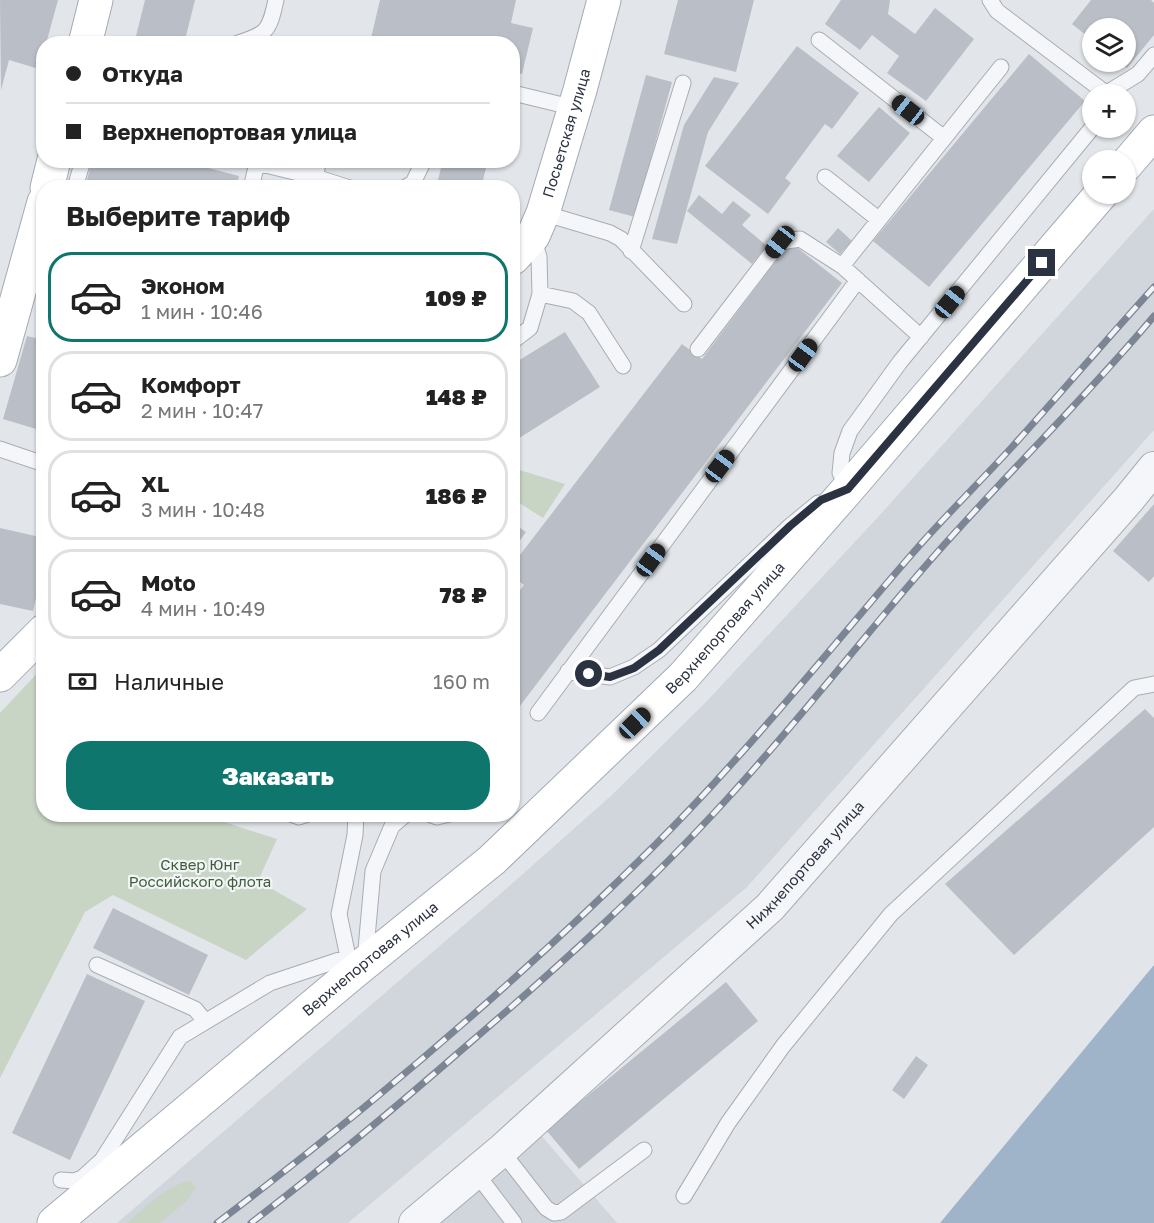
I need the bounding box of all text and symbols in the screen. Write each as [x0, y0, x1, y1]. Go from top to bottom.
map controls [1082, 18, 1136, 204]
button: layers [1082, 18, 1136, 72]
text: Откуда [102, 60, 183, 87]
street label: Посьетская улица [538, 67, 593, 200]
button: + [1082, 84, 1136, 138]
car [888, 92, 928, 128]
text: Верхнепортовая улица [102, 118, 357, 145]
button: − [1082, 150, 1136, 204]
text: Выберите тариф [66, 200, 290, 232]
car [762, 222, 798, 262]
route end [1028, 249, 1055, 276]
icon: car [69, 270, 123, 324]
text: Эконом [141, 272, 225, 299]
car [932, 282, 968, 322]
text: 109 ₽ [426, 284, 487, 311]
text: 1 мин · 10:46 [141, 299, 263, 323]
car [785, 335, 821, 375]
icon: car [69, 369, 123, 423]
text: Комфорт [141, 371, 241, 398]
text: 148 ₽ [426, 383, 487, 410]
text: 2 мин · 10:47 [141, 398, 263, 422]
car [702, 446, 738, 486]
icon: car [69, 468, 123, 522]
text: XL [141, 470, 169, 497]
text: 186 ₽ [426, 482, 487, 509]
text: 3 мин · 10:48 [141, 497, 265, 521]
car [633, 540, 669, 580]
street label: Верхнепортовая улица [661, 558, 788, 697]
icon: car [69, 567, 123, 621]
text: Moto [141, 569, 196, 596]
text: 78 ₽ [440, 581, 487, 608]
text: 4 мин · 10:49 [141, 596, 265, 620]
route start [575, 660, 602, 687]
icon: cash [66, 665, 99, 698]
text: Наличные [114, 668, 224, 695]
text: 160 m [433, 669, 490, 693]
car [616, 704, 654, 742]
button: Заказать [66, 741, 490, 810]
street label: Нижнепортовая улица [742, 797, 867, 932]
park label: Сквер Юнг Российского флота [129, 855, 271, 890]
street label: Верхнепортовая улица [298, 897, 441, 1019]

